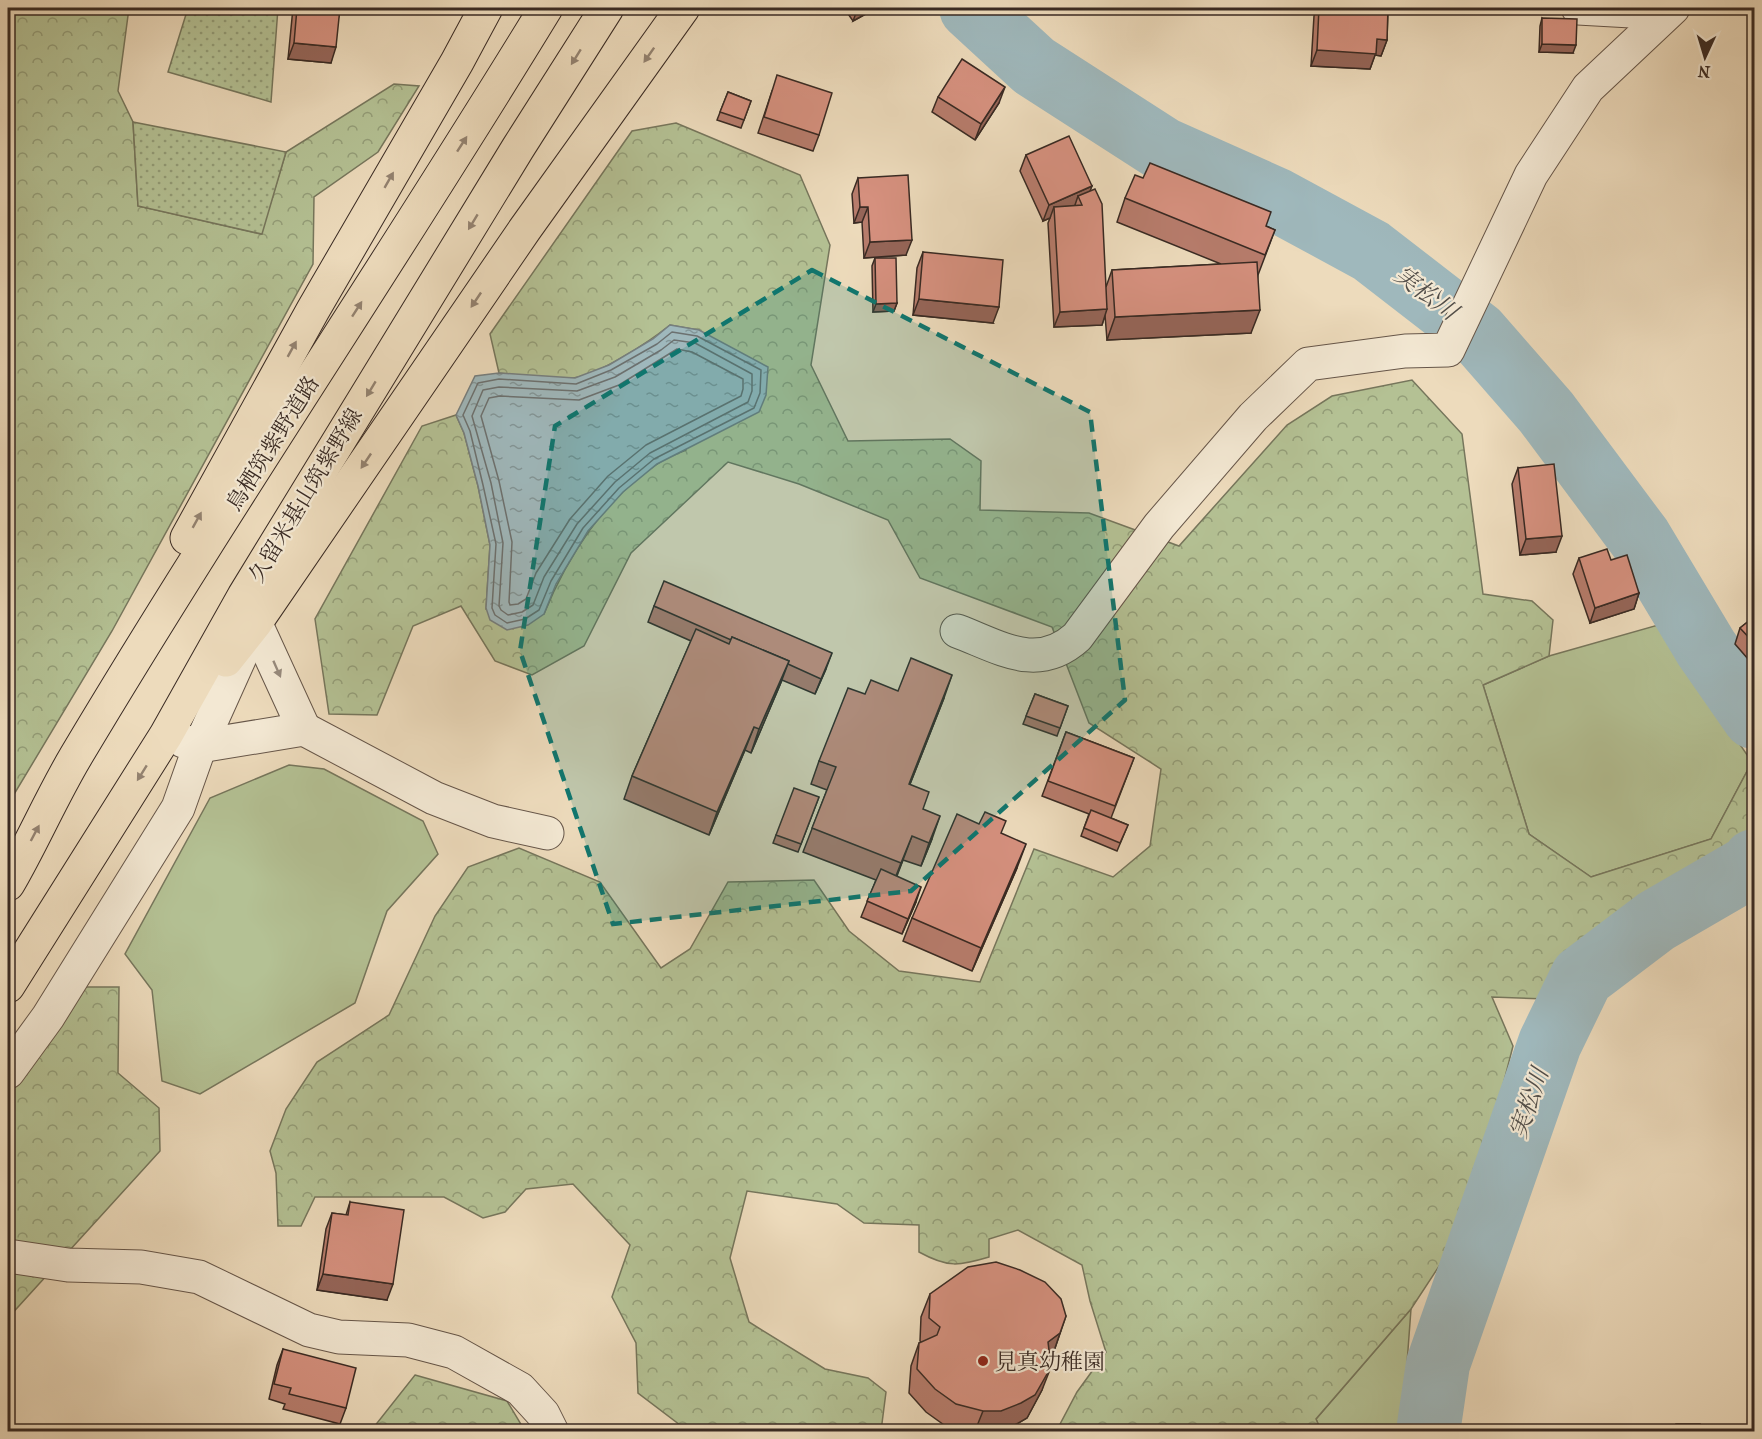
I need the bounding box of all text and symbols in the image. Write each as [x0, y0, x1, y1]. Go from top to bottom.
north arrow [1675, 27, 1735, 87]
one-way arrow [643, 47, 655, 63]
one-way arrow [571, 49, 582, 65]
text: N [1696, 62, 1711, 81]
one-way arrow [457, 136, 468, 153]
one-way arrow [383, 172, 394, 188]
one-way arrow [467, 214, 478, 230]
water label: 実松川 [1389, 260, 1466, 328]
one-way arrow [470, 292, 482, 308]
one-way arrow [352, 301, 363, 317]
one-way arrow [287, 340, 297, 357]
street label: 鳥栖筑紫野道路 [221, 371, 325, 516]
one-way arrow [365, 381, 376, 397]
street label: 久留米基山筑紫野線 [244, 404, 368, 587]
one-way arrow [360, 453, 372, 469]
one-way arrow [192, 511, 202, 528]
one-way arrow [272, 660, 281, 677]
one-way arrow [136, 764, 148, 780]
one-way arrow [30, 824, 40, 841]
water label: 実松川 [1504, 1062, 1555, 1142]
place label: 見真幼稚園 [995, 1349, 1105, 1375]
marker: 見真幼稚園 [976, 1354, 990, 1368]

